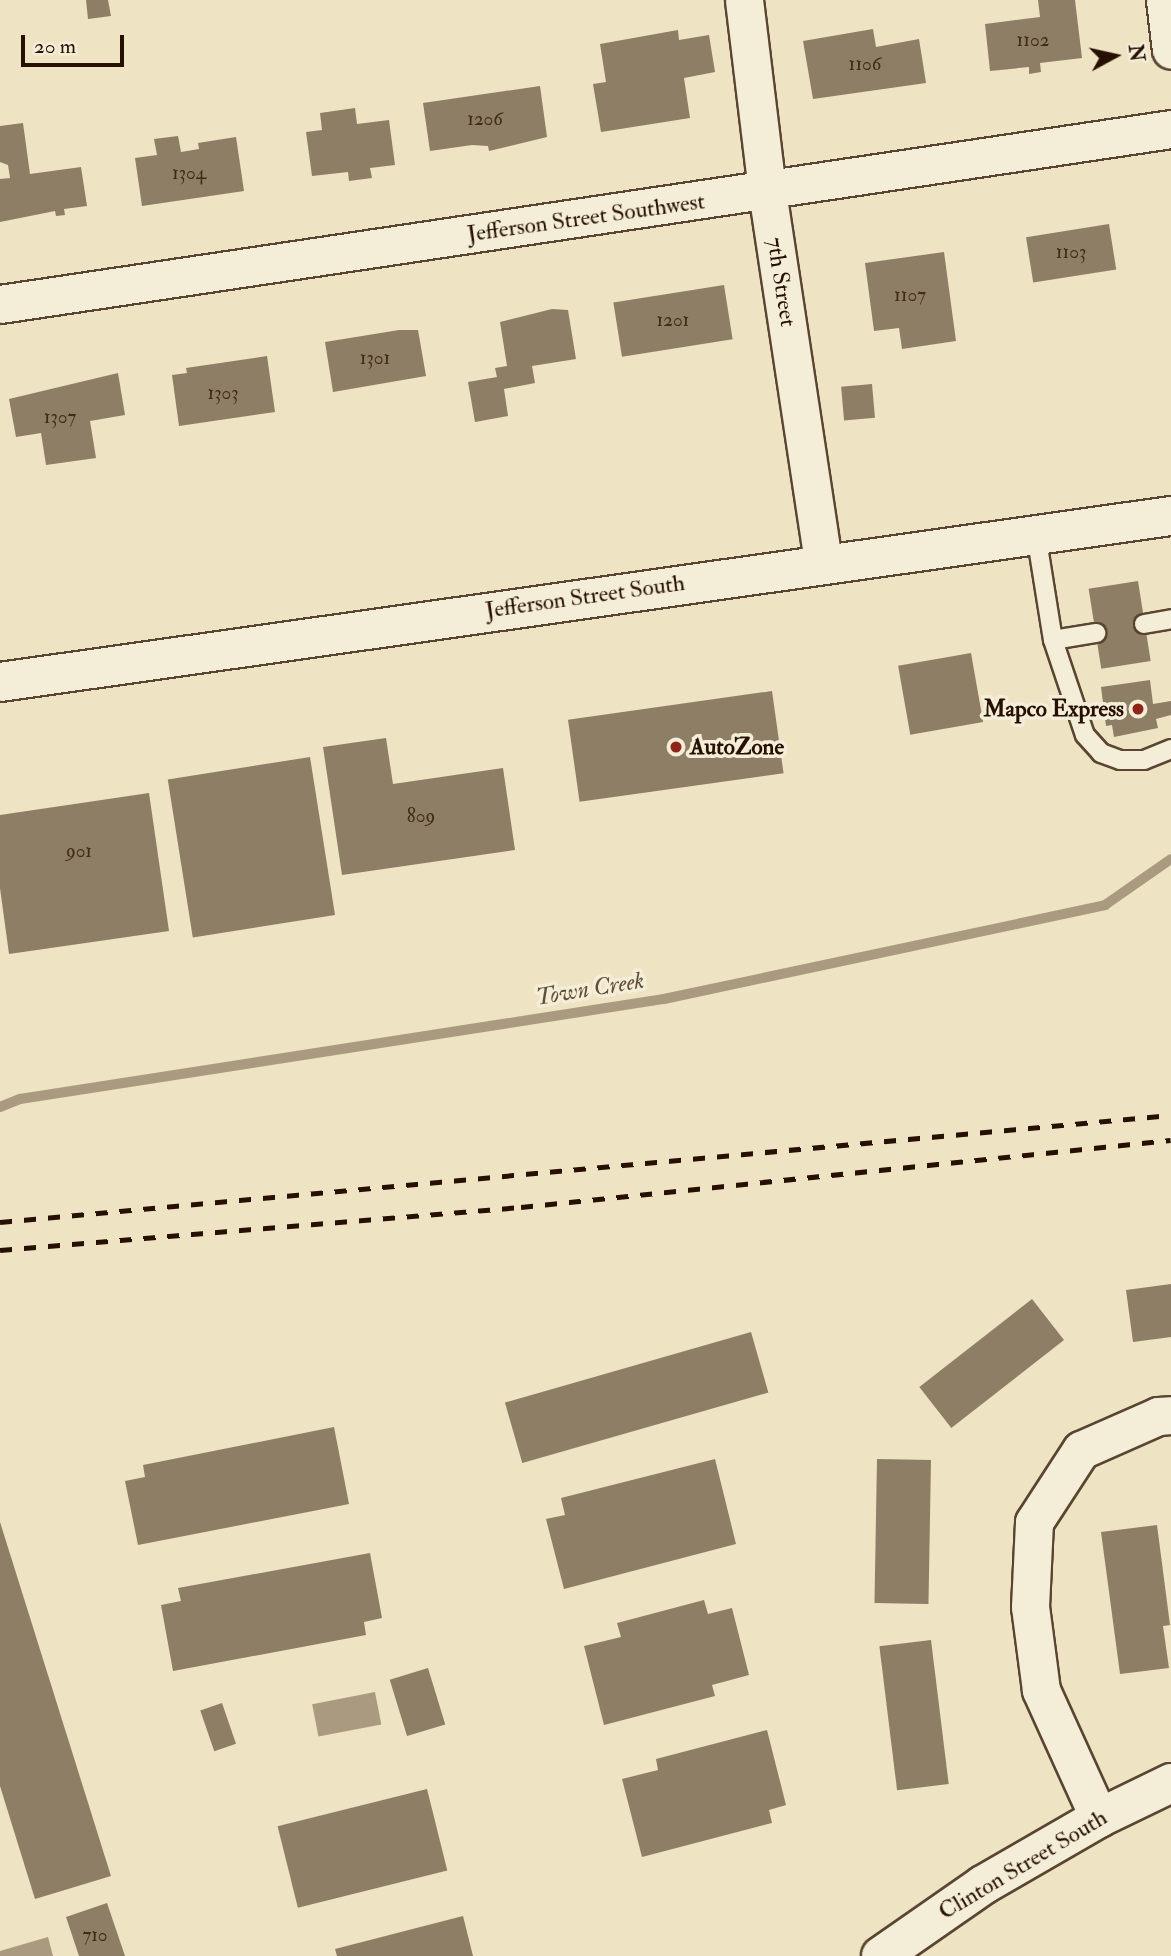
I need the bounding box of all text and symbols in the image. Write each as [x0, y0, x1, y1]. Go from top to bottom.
scale bar [24, 21, 128, 65]
north arrow [1080, 21, 1150, 91]
house number: 1102 [1017, 30, 1049, 52]
text: 20 m [34, 33, 76, 60]
text: N [1123, 43, 1149, 63]
house number: 1106 [849, 54, 881, 76]
house number: 1206 [467, 109, 503, 131]
house number: 1304 [172, 163, 206, 185]
street label: Jefferson Street Southwest [465, 188, 707, 248]
street label: 7th Street [760, 235, 802, 329]
house number: 1103 [1056, 242, 1086, 264]
house number: 1107 [894, 285, 926, 307]
house number: 1201 [657, 310, 689, 332]
house number: 1301 [360, 348, 390, 370]
house number: 1303 [207, 383, 239, 405]
house number: 1307 [44, 407, 76, 429]
street label: Jefferson Street South [484, 569, 686, 625]
place label: Mapco Express [983, 695, 1124, 723]
marker: Mapco Express [1130, 701, 1146, 717]
place label: AutoZone [690, 733, 784, 761]
marker: AutoZone [668, 739, 684, 755]
house number: 809 [407, 806, 435, 828]
house number: 901 [66, 841, 92, 863]
water label: Town Creek [534, 966, 646, 1012]
street label: Clinton Street South [934, 1804, 1112, 1926]
house number: 710 [82, 1925, 108, 1947]

